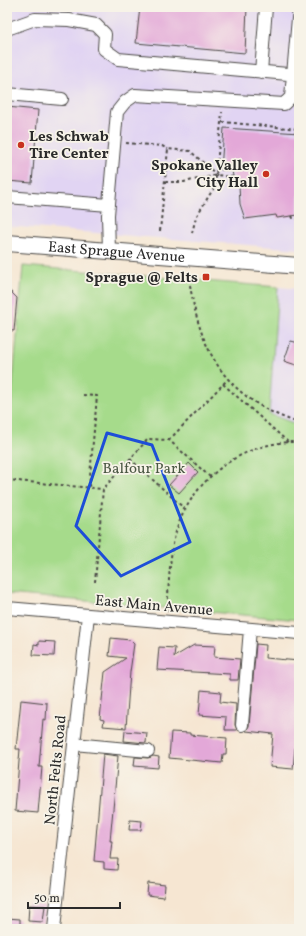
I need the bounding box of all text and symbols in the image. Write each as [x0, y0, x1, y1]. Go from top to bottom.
place label: Les Schwab Tire Center [29, 127, 109, 165]
marker: Les Schwab Tire Center [16, 140, 26, 150]
place label: Spokane Valley City Hall [151, 156, 259, 194]
marker: Spokane Valley City Hall [261, 169, 271, 179]
street label: East Sprague Avenue [47, 237, 186, 269]
place label: Sprague @ Felts [85, 268, 198, 289]
marker: Sprague @ Felts [201, 272, 211, 282]
park label: Balfour Park [103, 459, 185, 480]
street label: East Main Avenue [94, 591, 214, 622]
street label: North Felts Road [40, 714, 73, 826]
scale bar [28, 884, 120, 910]
text: 50 m [34, 891, 60, 907]

